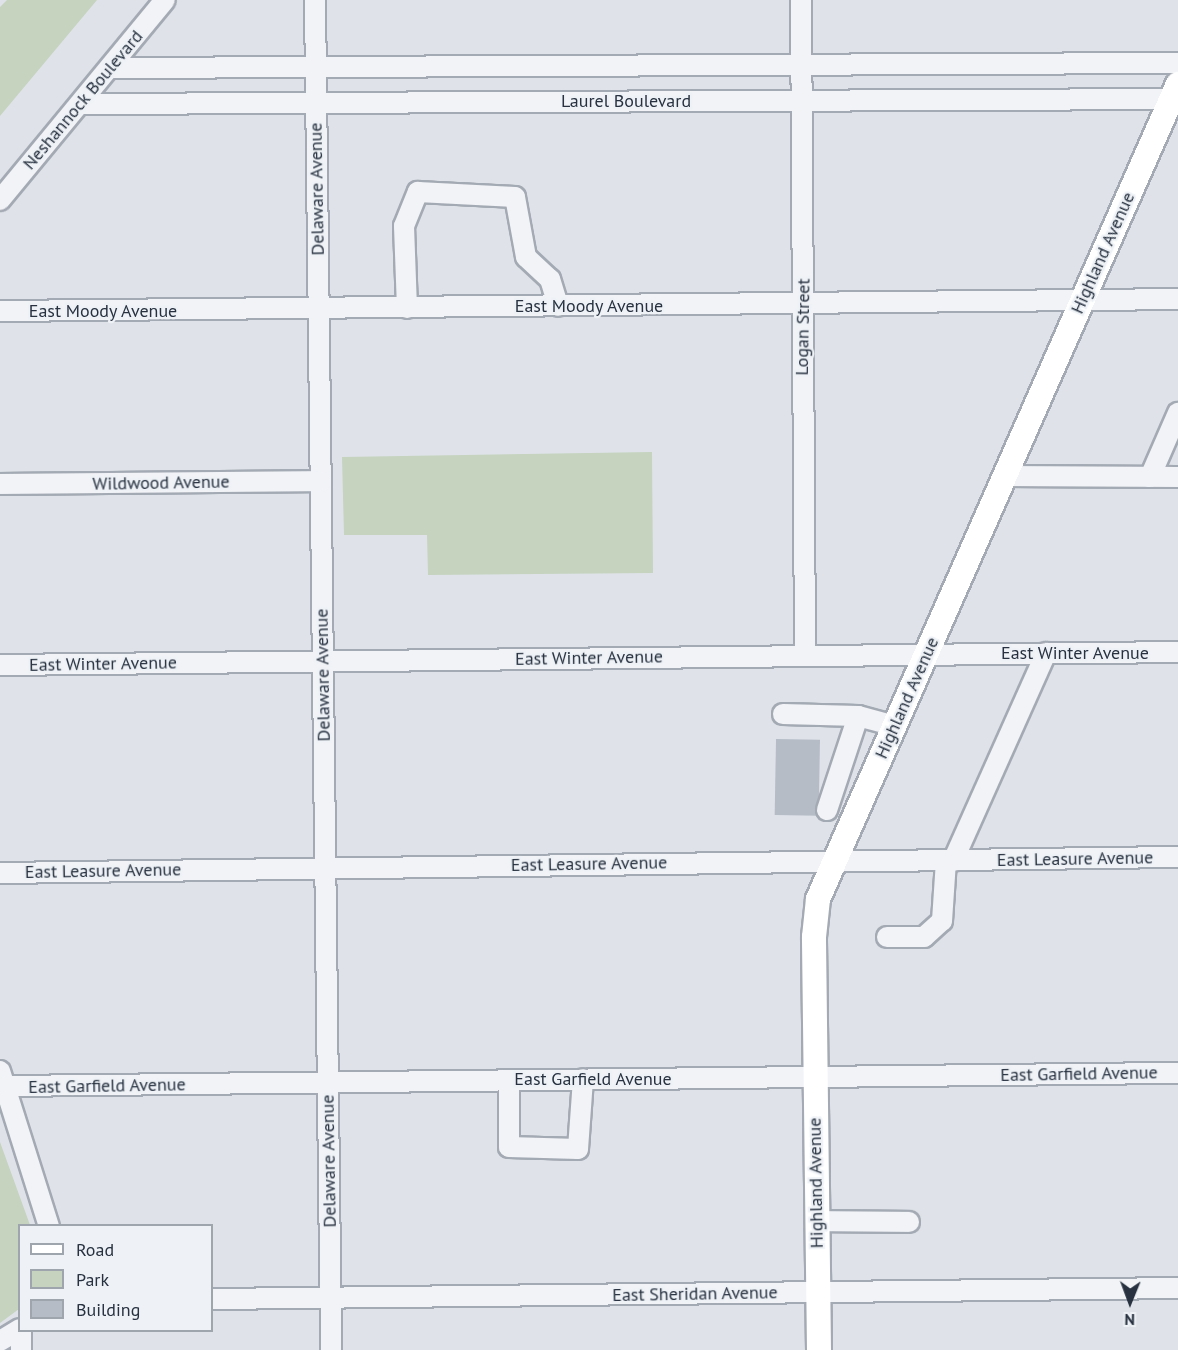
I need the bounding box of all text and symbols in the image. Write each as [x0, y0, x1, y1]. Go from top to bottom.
street label: Neshannock Boulevard [18, 26, 148, 174]
street label: Laurel Boulevard [561, 90, 691, 112]
street label: Delaware Avenue [305, 122, 329, 256]
street label: Highland Avenue [1066, 189, 1140, 317]
street label: Logan Street [791, 278, 815, 376]
street label: East Moody Avenue [514, 295, 664, 317]
street label: East Moody Avenue [28, 300, 178, 322]
street label: Wildwood Avenue [92, 471, 230, 495]
street label: Delaware Avenue [311, 608, 335, 742]
street label: Highland Avenue [870, 634, 944, 762]
street label: East Winter Avenue [1001, 642, 1149, 664]
street label: East Winter Avenue [514, 646, 664, 670]
street label: East Winter Avenue [28, 652, 178, 676]
street label: East Leasure Avenue [996, 847, 1154, 871]
street label: East Leasure Avenue [510, 852, 668, 876]
street label: East Leasure Avenue [24, 859, 182, 883]
street label: East Garfield Avenue [1000, 1062, 1158, 1086]
street label: East Garfield Avenue [514, 1068, 672, 1090]
street label: East Garfield Avenue [28, 1074, 186, 1098]
street label: Delaware Avenue [317, 1094, 341, 1228]
street label: Highland Avenue [804, 1117, 828, 1249]
legend [18, 1224, 213, 1332]
text: Road [76, 1238, 114, 1261]
text: Park [76, 1268, 109, 1291]
north arrow [1100, 1272, 1160, 1332]
street label: East Sheridan Avenue [612, 1282, 778, 1306]
text: Building [76, 1298, 140, 1321]
text: N [1124, 1310, 1135, 1330]

